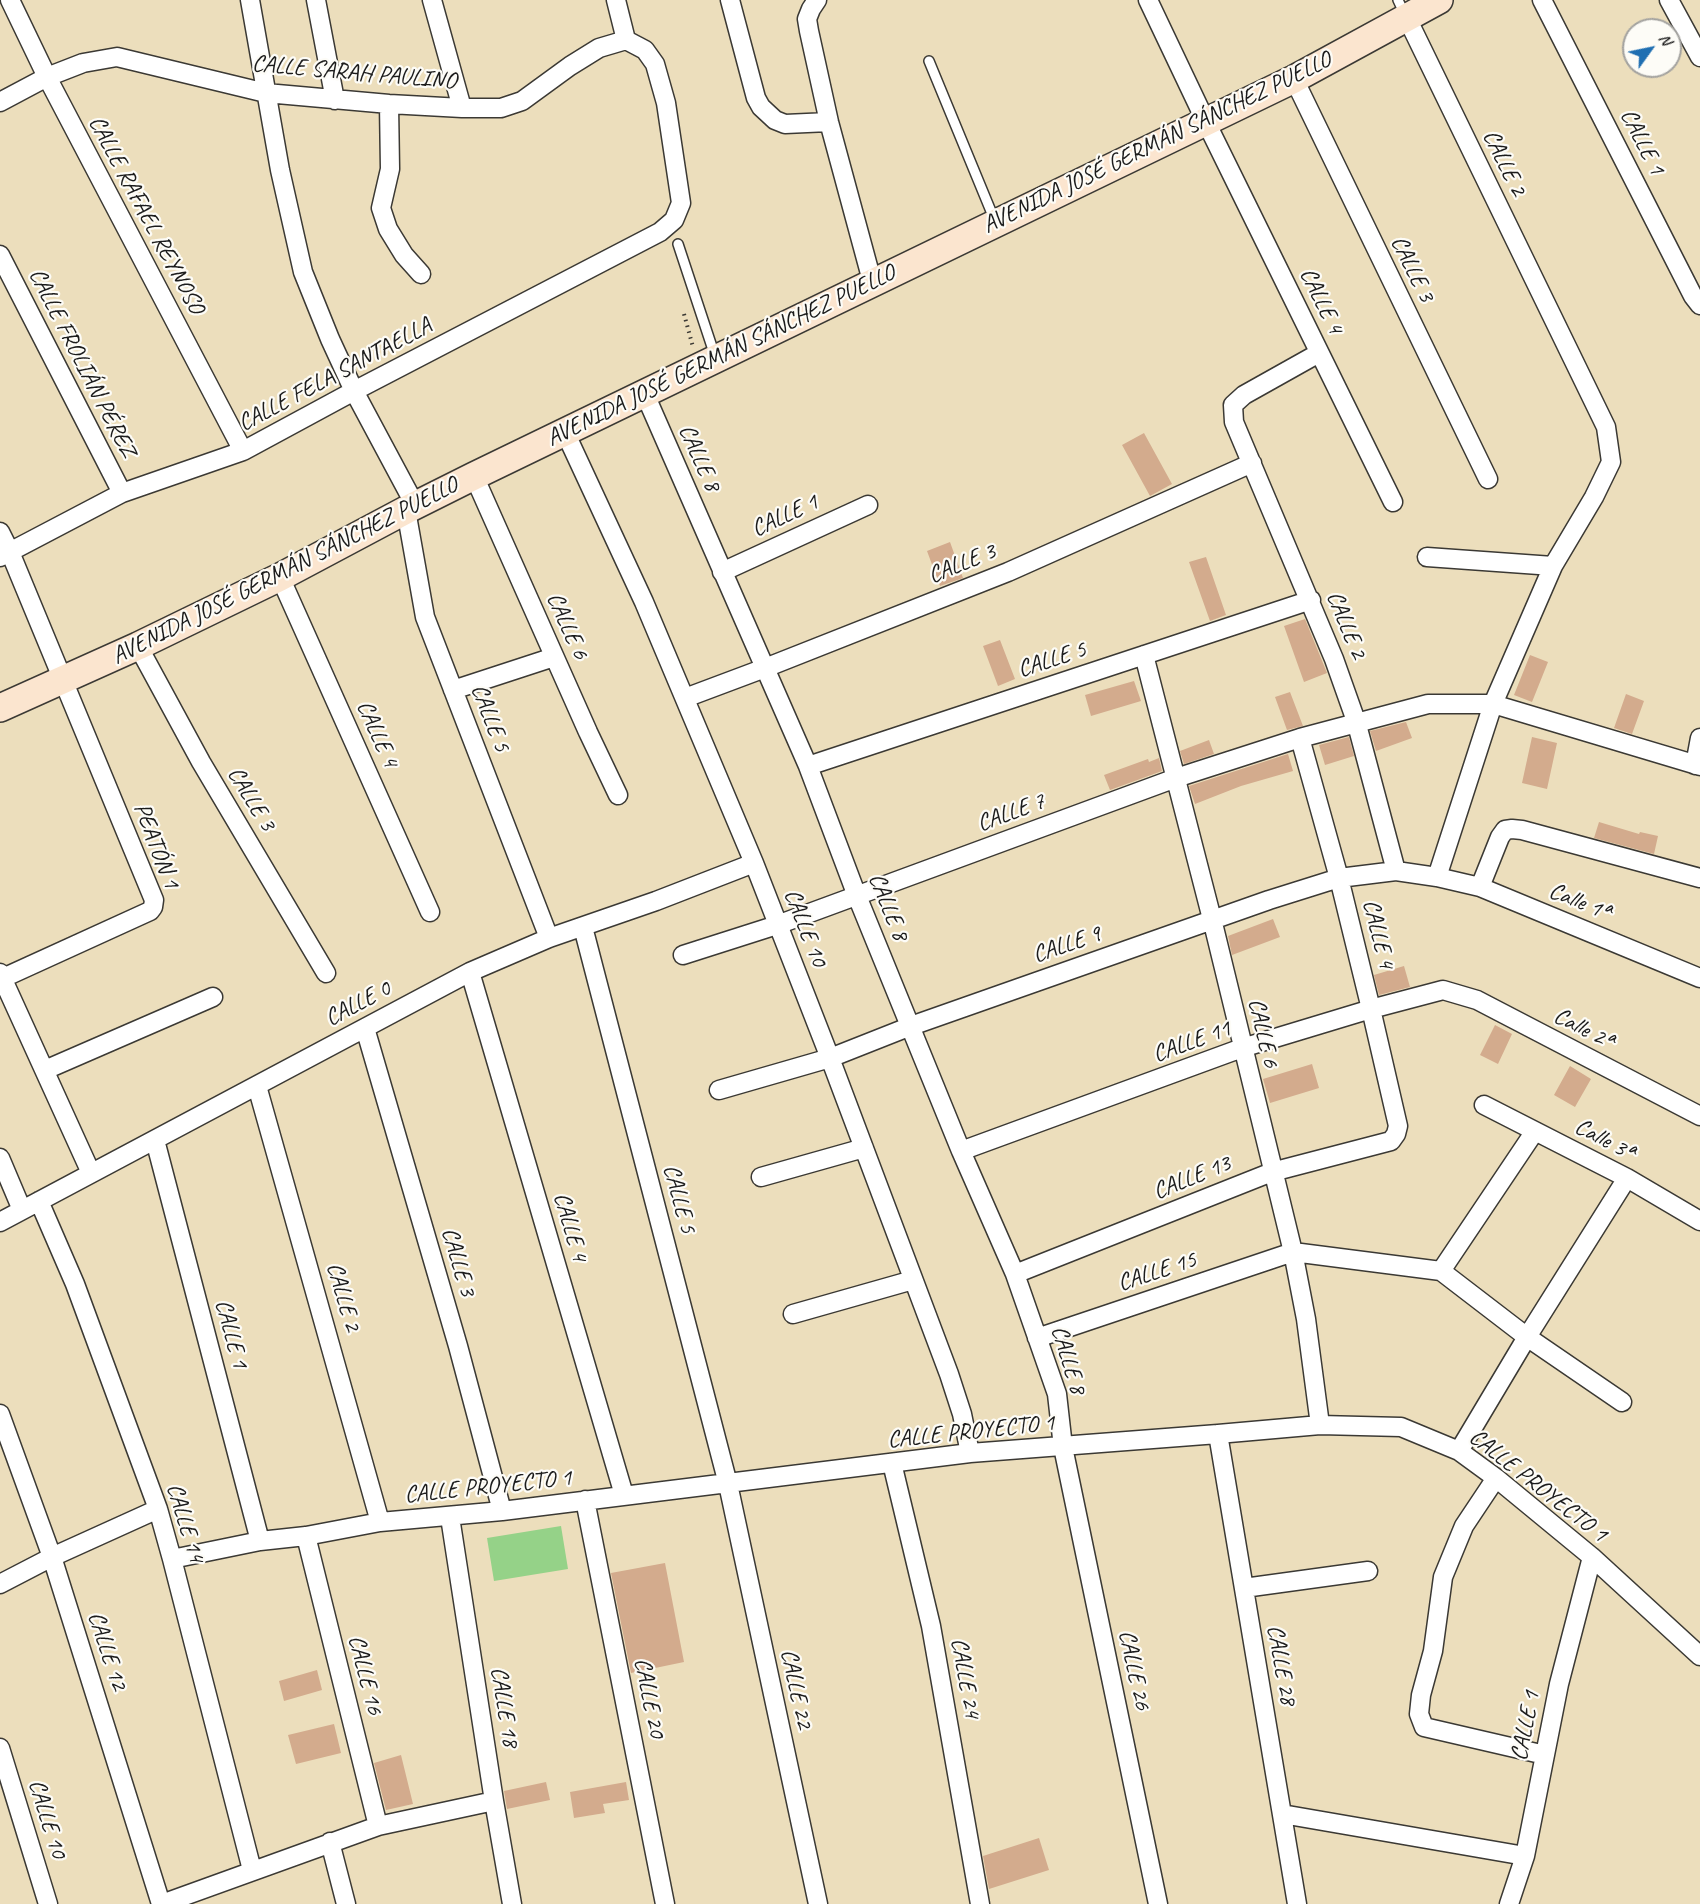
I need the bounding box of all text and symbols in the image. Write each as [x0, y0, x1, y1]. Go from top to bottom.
north arrow [1622, 18, 1682, 78]
text: N [1654, 30, 1677, 49]
street label: AVENIDA JOSÉ GERMÁN SÁNCHEZ PUELLO [978, 46, 1336, 240]
street label: CALLE SARAH PAULINO [251, 50, 457, 96]
street label: CALLE 1 [1613, 104, 1671, 180]
street label: CALLE RAFAEL REYNOSO [82, 111, 210, 319]
street label: CALLE 2 [1476, 125, 1532, 201]
street label: CALLE 3 [1384, 231, 1440, 307]
street label: AVENIDA JOSÉ GERMÁN SÁNCHEZ PUELLO [542, 259, 900, 453]
street label: CALLE 4 [1293, 263, 1349, 339]
street label: CALLE FROLIÁN PÉREZ [22, 264, 142, 462]
street label: CALLE FELA SANTAELLA [233, 312, 437, 438]
street label: CALLE 8 [672, 420, 726, 496]
street label: AVENIDA JOSÉ GERMÁN SÁNCHEZ PUELLO [107, 471, 463, 671]
street label: CALLE 1 [747, 488, 823, 544]
street label: CALLE 3 [924, 537, 1000, 591]
street label: CALLE 2 [1319, 587, 1373, 663]
street label: CALLE 6 [540, 588, 594, 664]
street label: CALLE 5 [1014, 635, 1090, 685]
street label: CALLE 5 [464, 680, 516, 756]
street label: CALLE 4 [350, 696, 404, 772]
street label: CALLE 3 [221, 761, 281, 837]
street label: CALLE 7 [973, 787, 1049, 839]
street label: PEATÓN 1 [127, 799, 185, 893]
street label: CALLE 8 [861, 869, 915, 945]
street label: Calle 1ª [1545, 877, 1613, 927]
street label: CALLE 10 [777, 885, 833, 971]
street label: CALLE 4 [1356, 896, 1400, 972]
street label: CALLE 9 [1029, 920, 1105, 970]
street label: CALLE 0 [320, 975, 396, 1033]
street label: CALLE 6 [1241, 996, 1285, 1070]
street label: Calle 2ª [1549, 1002, 1617, 1056]
street label: CALLE 11 [1149, 1015, 1235, 1069]
street label: Calle 3ª [1570, 1113, 1638, 1167]
street label: CALLE 13 [1149, 1149, 1235, 1207]
street label: CALLE 5 [656, 1161, 702, 1237]
street label: CALLE 4 [546, 1189, 594, 1265]
street label: CALLE 3 [434, 1224, 482, 1300]
street label: CALLE 15 [1114, 1246, 1200, 1298]
street label: CALLE 2 [319, 1259, 367, 1335]
street label: CALLE 1 [208, 1296, 254, 1372]
street label: CALLE 8 [1044, 1322, 1092, 1398]
street label: CALLE PROYECTO 1 [886, 1409, 1056, 1455]
street label: CALLE PROYECTO 1 [1463, 1423, 1613, 1549]
street label: CALLE PROYECTO 1 [403, 1464, 573, 1510]
street label: CALLE 14 [159, 1480, 211, 1566]
street label: CALLE 12 [81, 1608, 133, 1694]
street label: CALLE 28 [1260, 1623, 1302, 1707]
street label: CALLE 26 [1111, 1627, 1157, 1713]
street label: CALLE 16 [341, 1632, 389, 1718]
street label: CALLE 24 [944, 1636, 986, 1720]
street label: CALLE 22 [773, 1646, 819, 1732]
street label: CALLE 20 [627, 1655, 671, 1741]
street label: CALLE 18 [483, 1665, 525, 1749]
street label: CALLE 1 [1505, 1689, 1547, 1763]
street label: CALLE 10 [21, 1776, 73, 1862]

